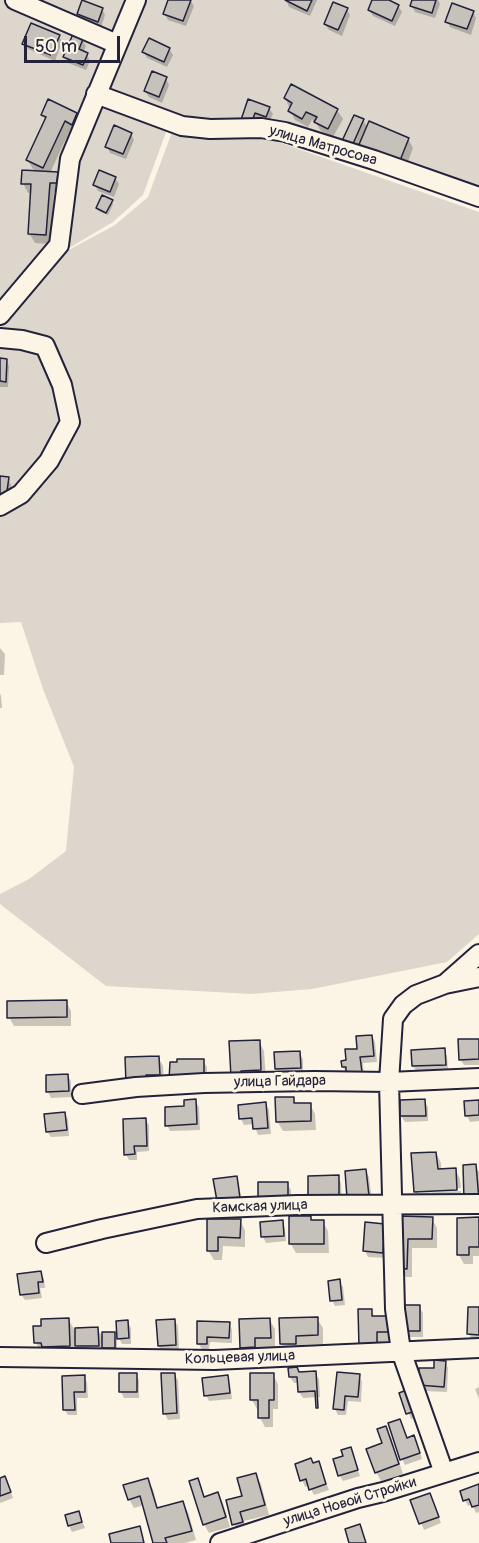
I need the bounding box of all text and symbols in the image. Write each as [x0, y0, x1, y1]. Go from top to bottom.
scale bar [27, 24, 123, 62]
text: 50 m [35, 35, 77, 58]
street label: улица Матросова [267, 122, 379, 170]
street label: улица Гайдара [234, 1072, 326, 1092]
street label: Камская улица [212, 1196, 308, 1218]
street label: Кольцевая улица [185, 1347, 295, 1369]
street label: улица Новой Стройки [282, 1473, 418, 1531]

